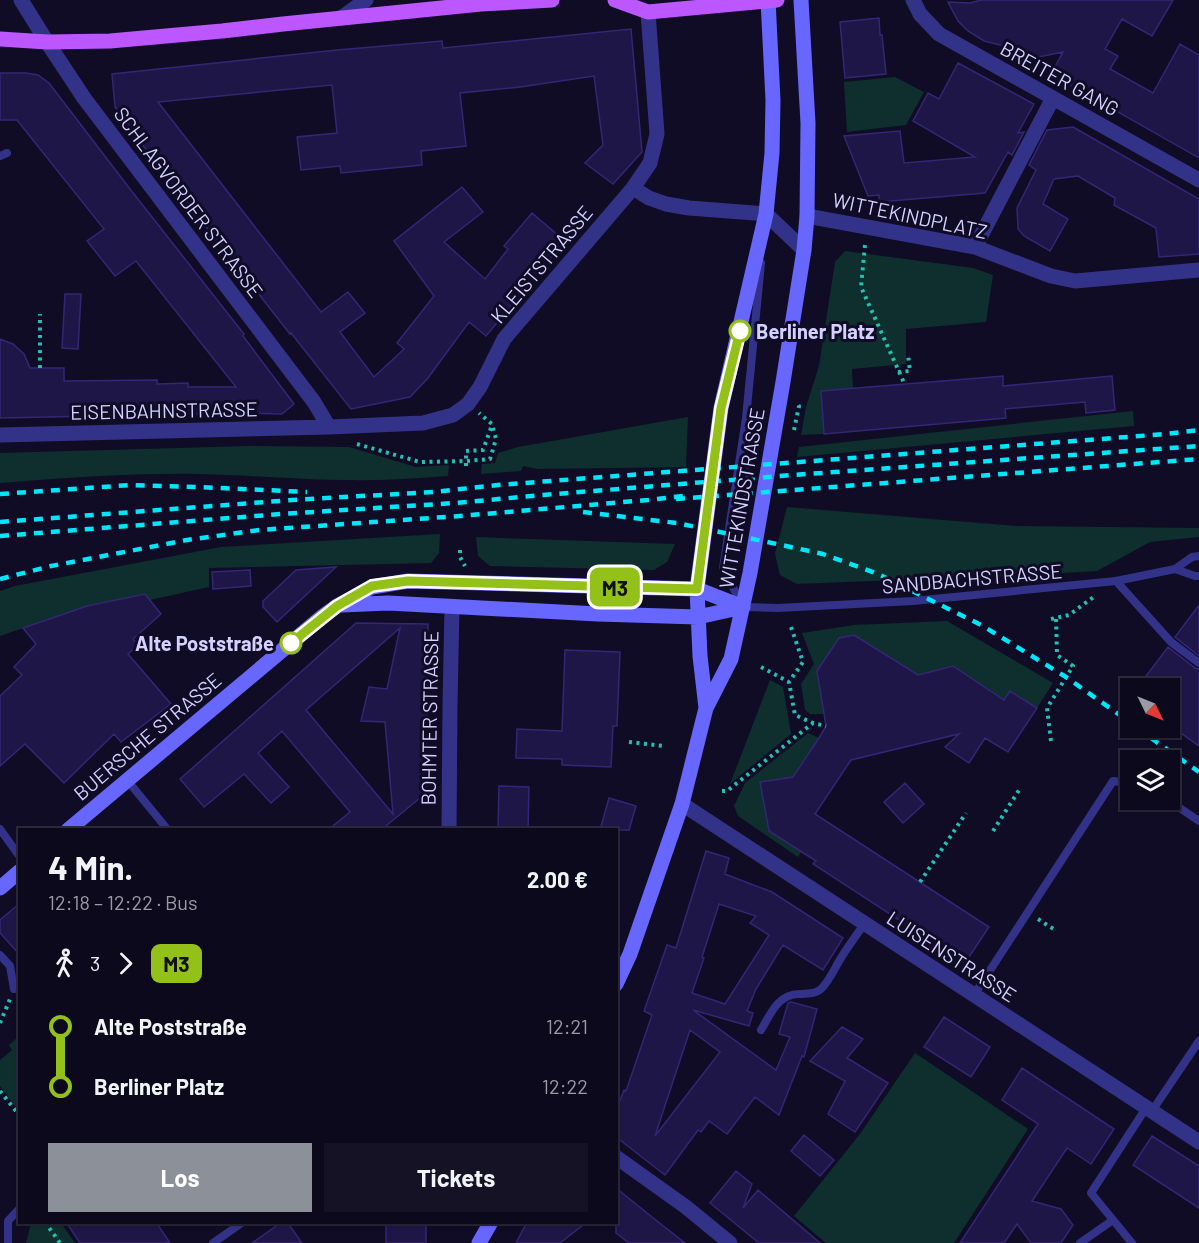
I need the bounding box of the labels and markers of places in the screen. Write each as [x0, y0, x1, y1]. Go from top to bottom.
place label: Berliner Platz [756, 319, 874, 343]
marker: Berliner Platz [729, 320, 751, 342]
place label: Alte Poststraße [135, 631, 274, 655]
marker: Alte Poststraße [280, 632, 302, 654]

